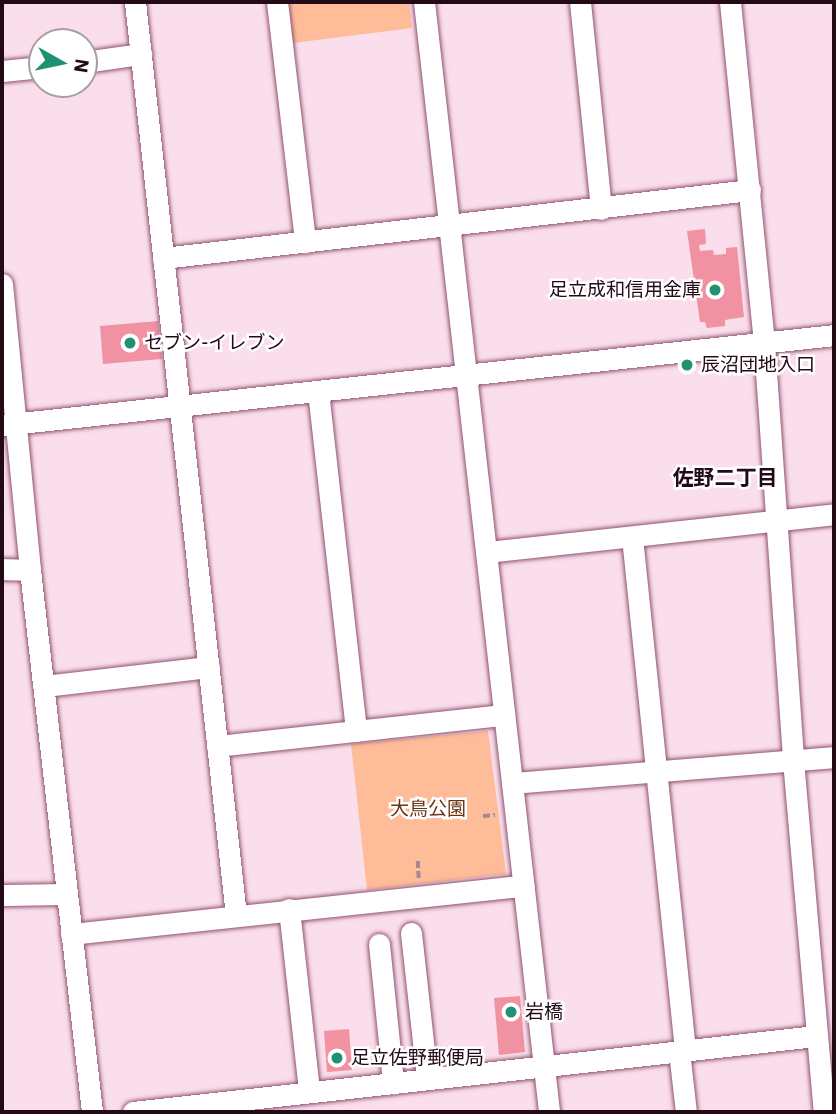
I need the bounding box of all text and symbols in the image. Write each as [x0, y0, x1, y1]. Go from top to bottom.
north arrow [28, 28, 98, 98]
text: N [69, 57, 95, 75]
place label: 足立成和信用金庫 [549, 279, 701, 301]
marker: 足立成和信用金庫 [707, 282, 723, 298]
place label: セブン-イレブン [144, 332, 285, 354]
marker: セブン-イレブン [122, 335, 138, 351]
place label: 辰沼団地入口 [701, 354, 815, 376]
marker: 辰沼団地入口 [679, 357, 695, 373]
district label: 佐野二丁目 [673, 464, 777, 490]
park label: 大鳥公園 [390, 798, 466, 820]
place label: 岩橋 [525, 1001, 563, 1023]
marker: 岩橋 [503, 1004, 519, 1020]
place label: 足立佐野郵便局 [351, 1047, 484, 1069]
marker: 足立佐野郵便局 [329, 1050, 345, 1066]

